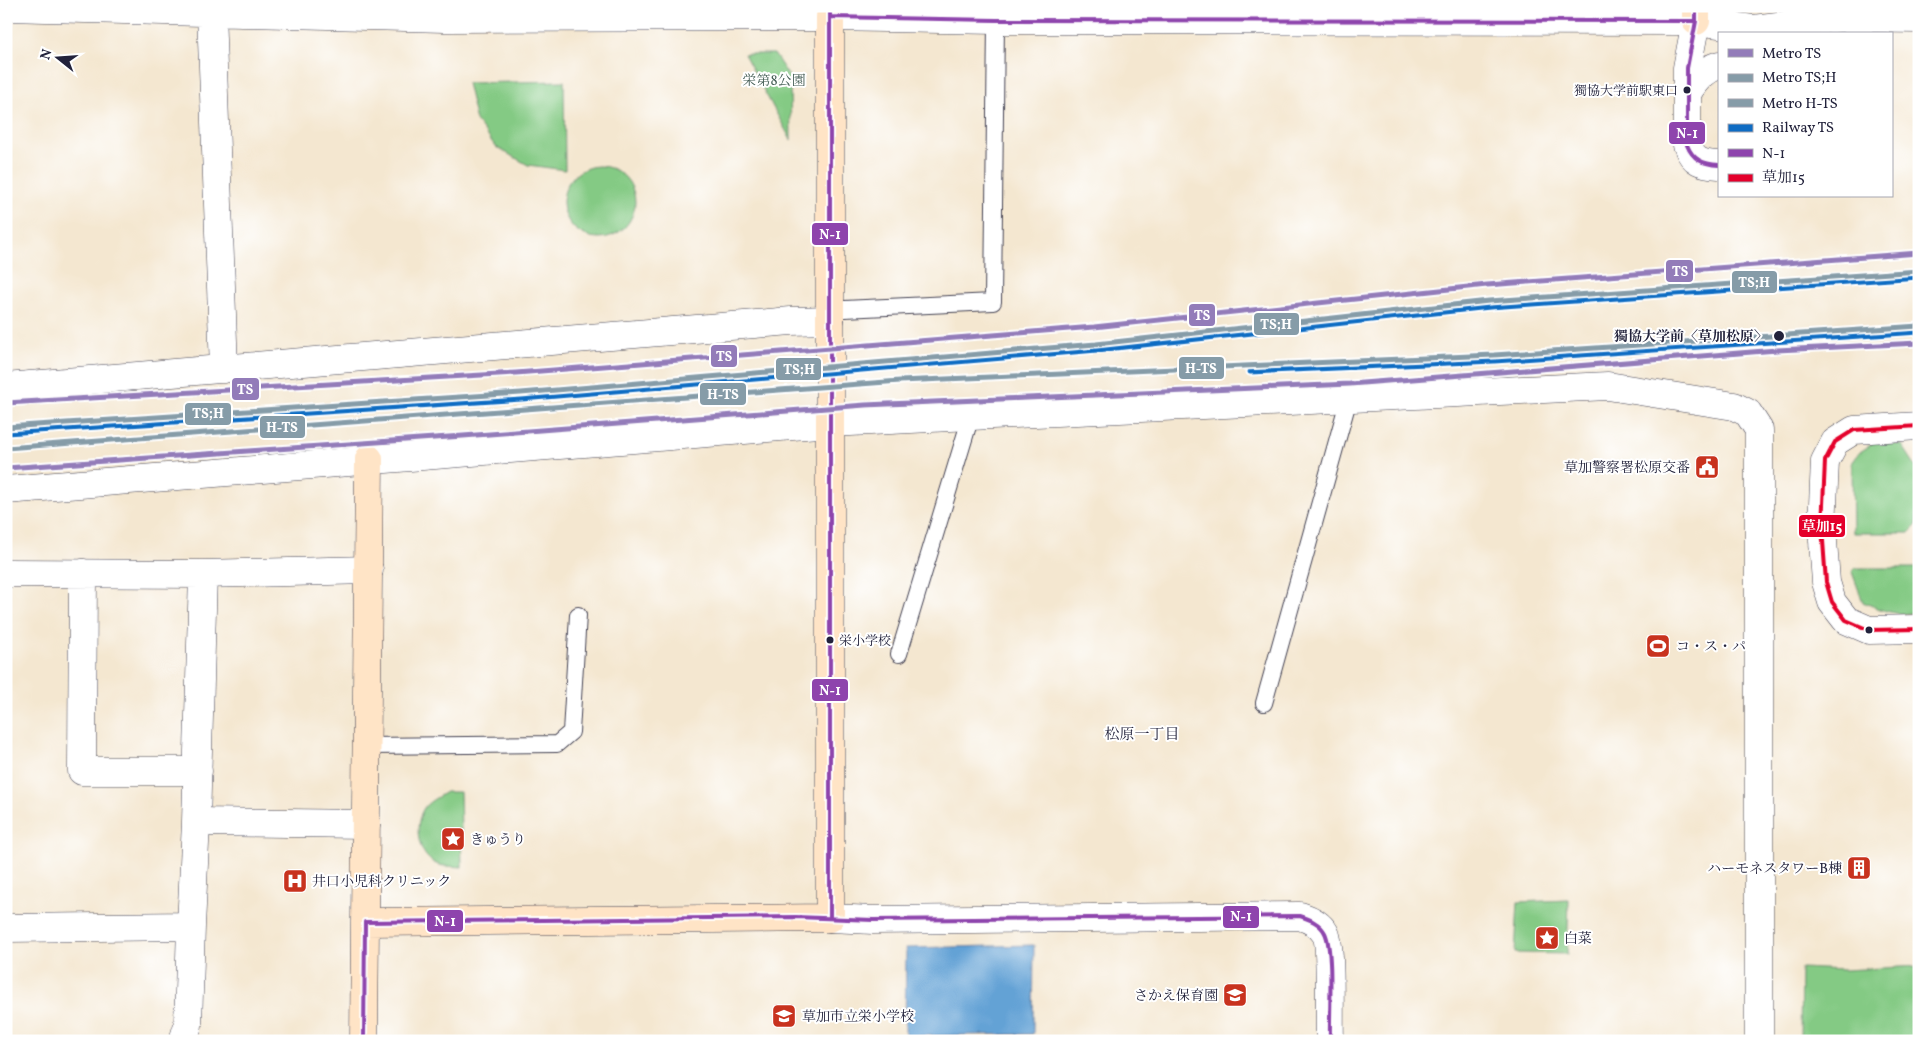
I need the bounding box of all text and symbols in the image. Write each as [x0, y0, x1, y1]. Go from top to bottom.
north arrow [32, 32, 82, 82]
legend [1718, 32, 1892, 198]
text: Metro TS [1762, 44, 1821, 65]
text: N [36, 47, 58, 62]
text: Metro TS;H [1762, 68, 1837, 89]
park label: 栄第8公園 [742, 72, 806, 91]
place label: 獨協大学前駅東口 [1574, 83, 1678, 101]
marker: 獨協大学前駅東口 [1682, 85, 1692, 95]
text: Metro H-TS [1762, 94, 1838, 115]
text: Railway TS [1762, 118, 1834, 139]
line badge: N-1 [1668, 121, 1706, 145]
text: N-1 [1676, 125, 1698, 144]
text: N-1 [1762, 144, 1785, 165]
text: 草加15 [1762, 168, 1805, 189]
line badge: N-1 [811, 222, 849, 246]
text: N-1 [819, 226, 841, 245]
line badge: TS [1665, 259, 1694, 283]
text: TS [1672, 263, 1689, 282]
line badge: TS;H [1731, 270, 1778, 294]
text: TS;H [1738, 274, 1770, 293]
line badge: TS [1188, 303, 1216, 327]
text: TS [1194, 307, 1211, 326]
line badge: TS;H [1253, 312, 1300, 336]
text: TS;H [1260, 316, 1292, 335]
place label: 獨協大学前〈草加松原〉 [1613, 328, 1768, 347]
marker: 獨協大学前〈草加松原〉 [1772, 329, 1786, 343]
line badge: TS [710, 344, 738, 368]
text: TS [716, 348, 733, 367]
line badge: H-TS [1178, 356, 1225, 380]
line badge: TS;H [775, 357, 822, 381]
text: H-TS [1185, 360, 1217, 379]
text: TS;H [783, 361, 815, 380]
line badge: TS [231, 377, 260, 401]
text: TS [237, 381, 254, 400]
line badge: H-TS [699, 382, 747, 406]
text: H-TS [707, 386, 739, 405]
line badge: TS;H [184, 402, 232, 426]
text: TS;H [192, 405, 224, 424]
line badge: H-TS [259, 415, 306, 439]
text: H-TS [266, 419, 298, 438]
public building icon: 草加警察署松原交番 [1694, 454, 1720, 480]
place label: 草加警察署松原交番 [1564, 459, 1690, 478]
line badge: 草加15 [1798, 514, 1846, 538]
text: 草加15 [1802, 518, 1842, 537]
unlabelled marker [1864, 625, 1874, 635]
place label: 栄小学校 [839, 633, 891, 651]
sports icon: コ・ス・パ [1645, 633, 1671, 659]
marker: 栄小学校 [825, 635, 835, 645]
place label: コ・ス・パ [1676, 638, 1746, 657]
line badge: N-1 [811, 678, 849, 702]
text: N-1 [819, 682, 841, 701]
district label: 松原一丁目 [1104, 725, 1180, 746]
place icon: きゅうり [440, 826, 466, 852]
place label: きゅうり [470, 831, 526, 850]
building icon: ハーモネスタワーB棟 [1846, 855, 1872, 881]
place label: ハーモネスタワーB棟 [1707, 860, 1842, 879]
hospital icon: 井口小児科クリニック [282, 868, 308, 894]
place label: 井口小児科クリニック [312, 873, 451, 892]
line badge: N-1 [1222, 905, 1260, 929]
text: N-1 [1230, 908, 1252, 927]
line badge: N-1 [426, 909, 464, 933]
text: N-1 [434, 913, 456, 932]
place icon: 白菜 [1534, 925, 1560, 951]
place label: 白菜 [1564, 930, 1592, 949]
school or university icon: さかえ保育園 [1222, 982, 1248, 1008]
place label: さかえ保育園 [1134, 987, 1218, 1006]
school or university icon: 草加市立栄小学校 [771, 1003, 797, 1029]
place label: 草加市立栄小学校 [802, 1008, 914, 1027]

